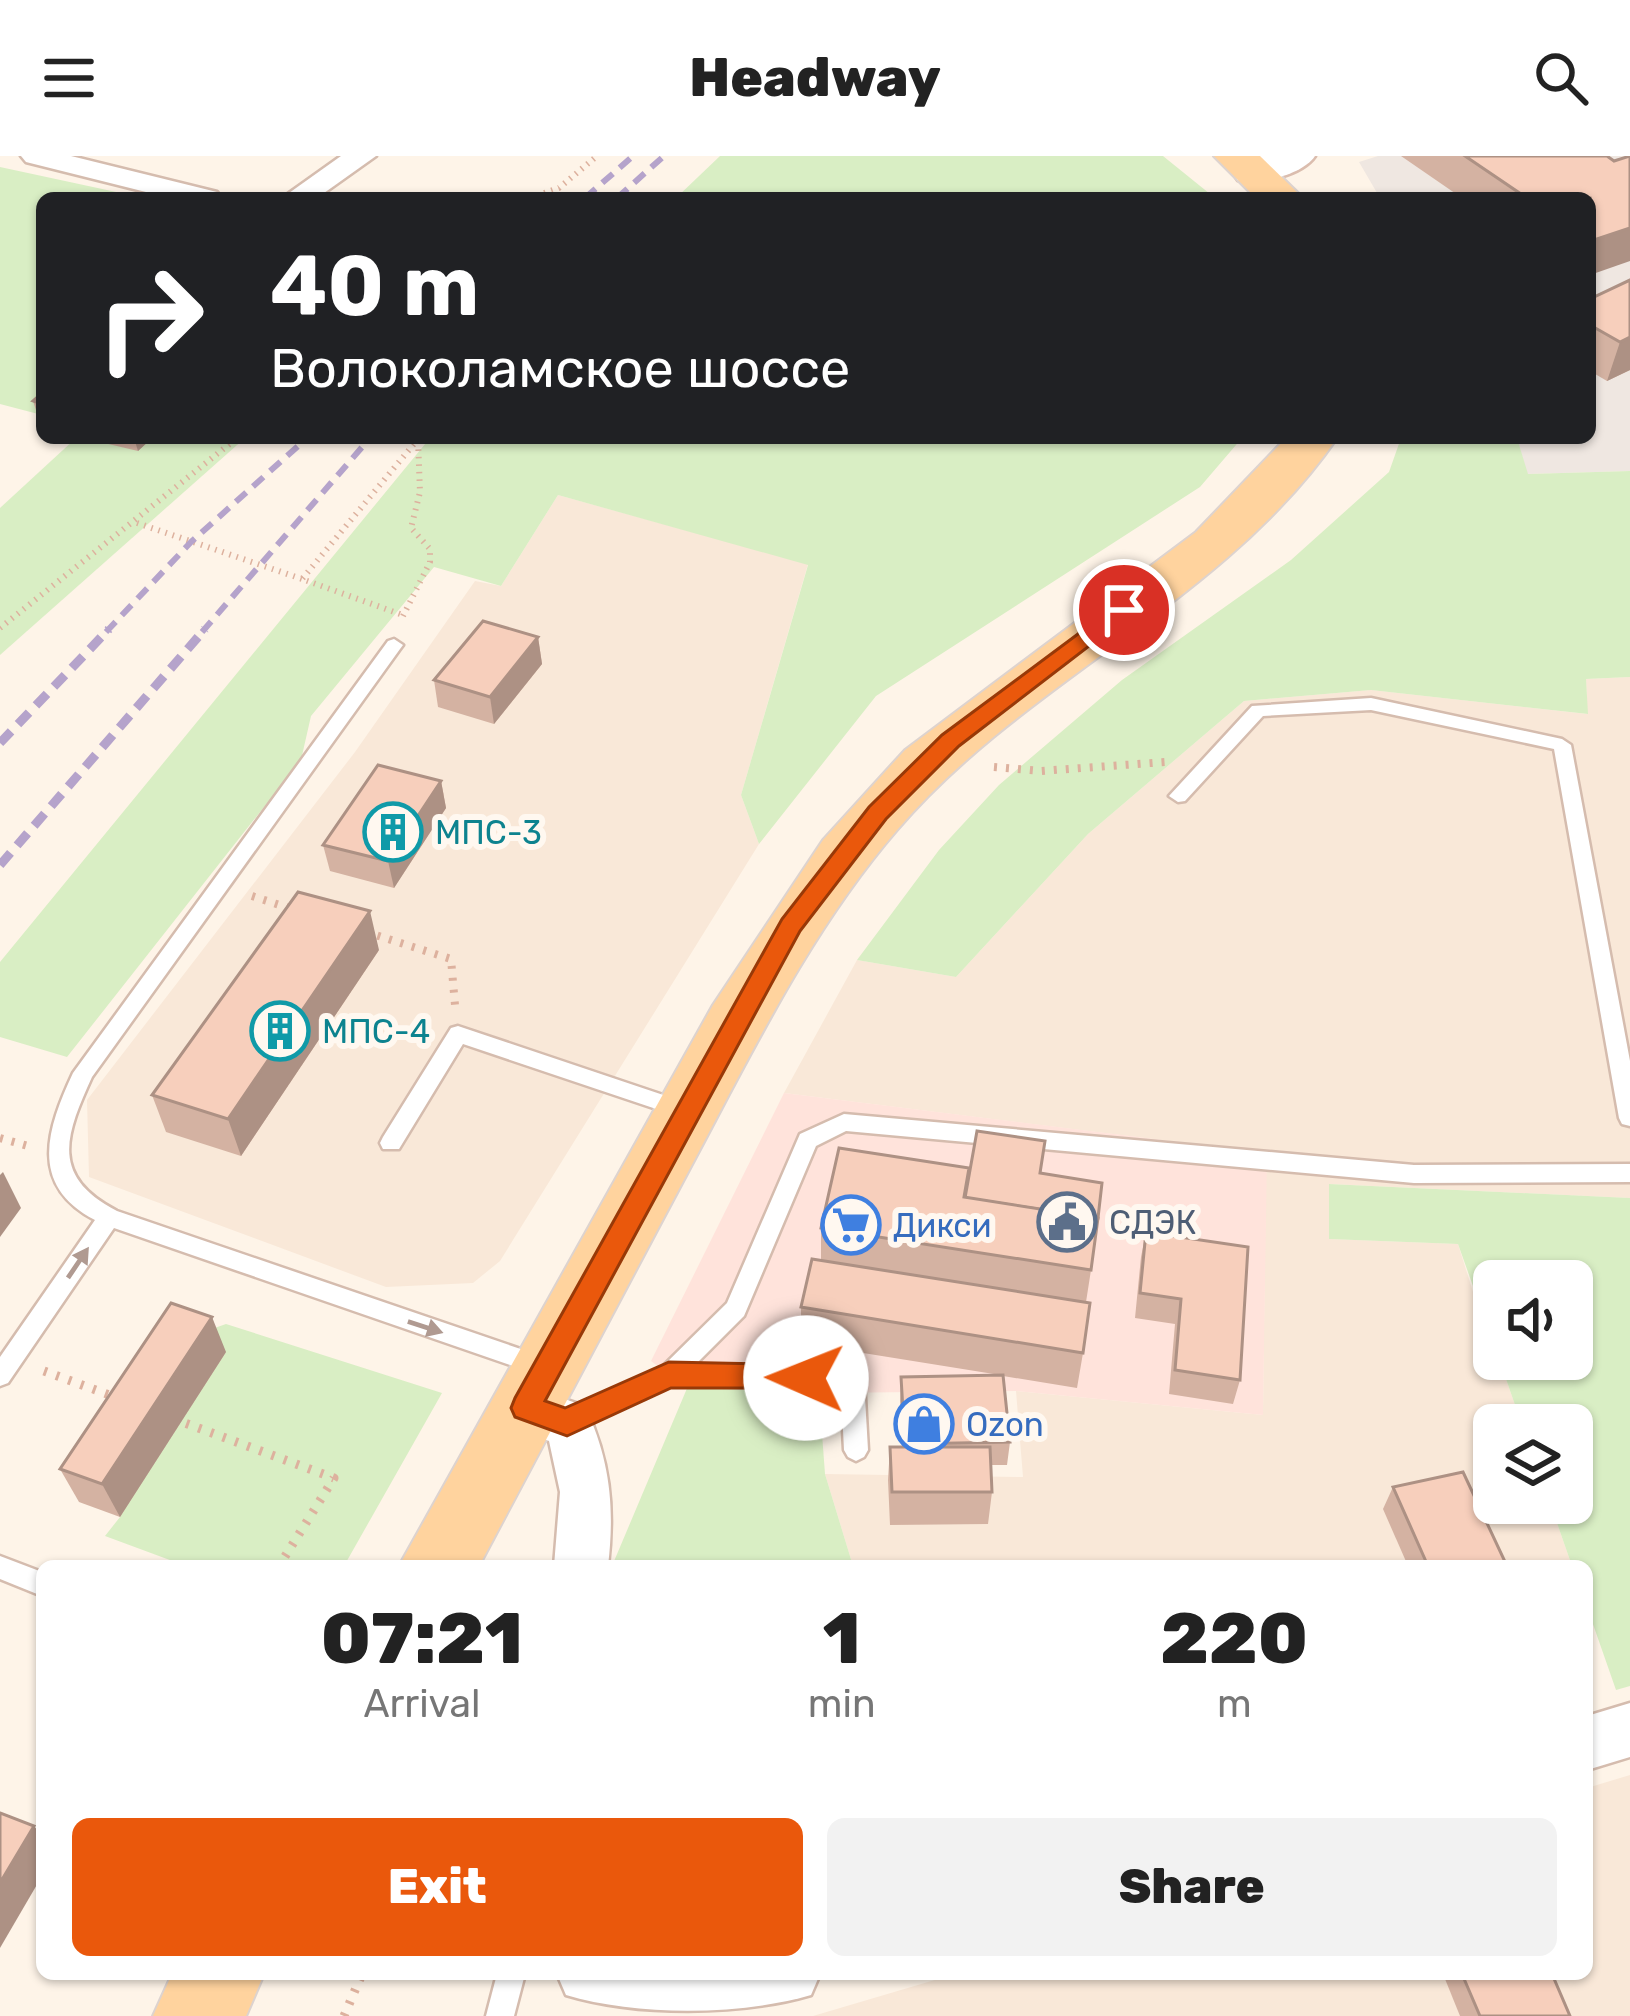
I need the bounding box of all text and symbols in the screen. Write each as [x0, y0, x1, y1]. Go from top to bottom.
icon: menu [36, 45, 102, 111]
icon: search [1528, 45, 1594, 111]
text: Headway [689, 46, 941, 110]
text: 40 m [270, 236, 479, 336]
icon: right [72, 240, 228, 396]
text: Волоколамское шоссе [270, 337, 850, 401]
pin [1073, 559, 1175, 661]
icon: arrive [1091, 577, 1157, 643]
building icon: МПС-3 [362, 801, 424, 863]
place label: МПС-3 [435, 813, 542, 852]
building icon: МПС-4 [249, 1000, 311, 1062]
place label: МПС-4 [322, 1012, 430, 1051]
public building icon: СДЭК [1036, 1191, 1098, 1253]
supermarket icon: Дикси [820, 1194, 882, 1256]
place label: СДЭК [1109, 1203, 1197, 1242]
place label: Дикси [893, 1206, 992, 1245]
one-way arrow [66, 1246, 89, 1279]
map controls [1473, 1260, 1593, 1524]
button: sound [1473, 1260, 1593, 1380]
position arrow [743, 1315, 869, 1441]
one-way arrow [407, 1319, 444, 1338]
shop icon: Ozon [893, 1393, 955, 1455]
button: layers [1473, 1404, 1593, 1524]
place label: Ozon [966, 1405, 1044, 1444]
text: 07:21 [321, 1596, 523, 1681]
text: 1 [823, 1596, 861, 1681]
text: 220 [1160, 1596, 1308, 1681]
text: Arrival [363, 1681, 480, 1727]
text: min [808, 1681, 876, 1727]
text: m [1217, 1681, 1252, 1727]
button: Exit [72, 1818, 803, 1956]
button: Share [827, 1818, 1557, 1956]

